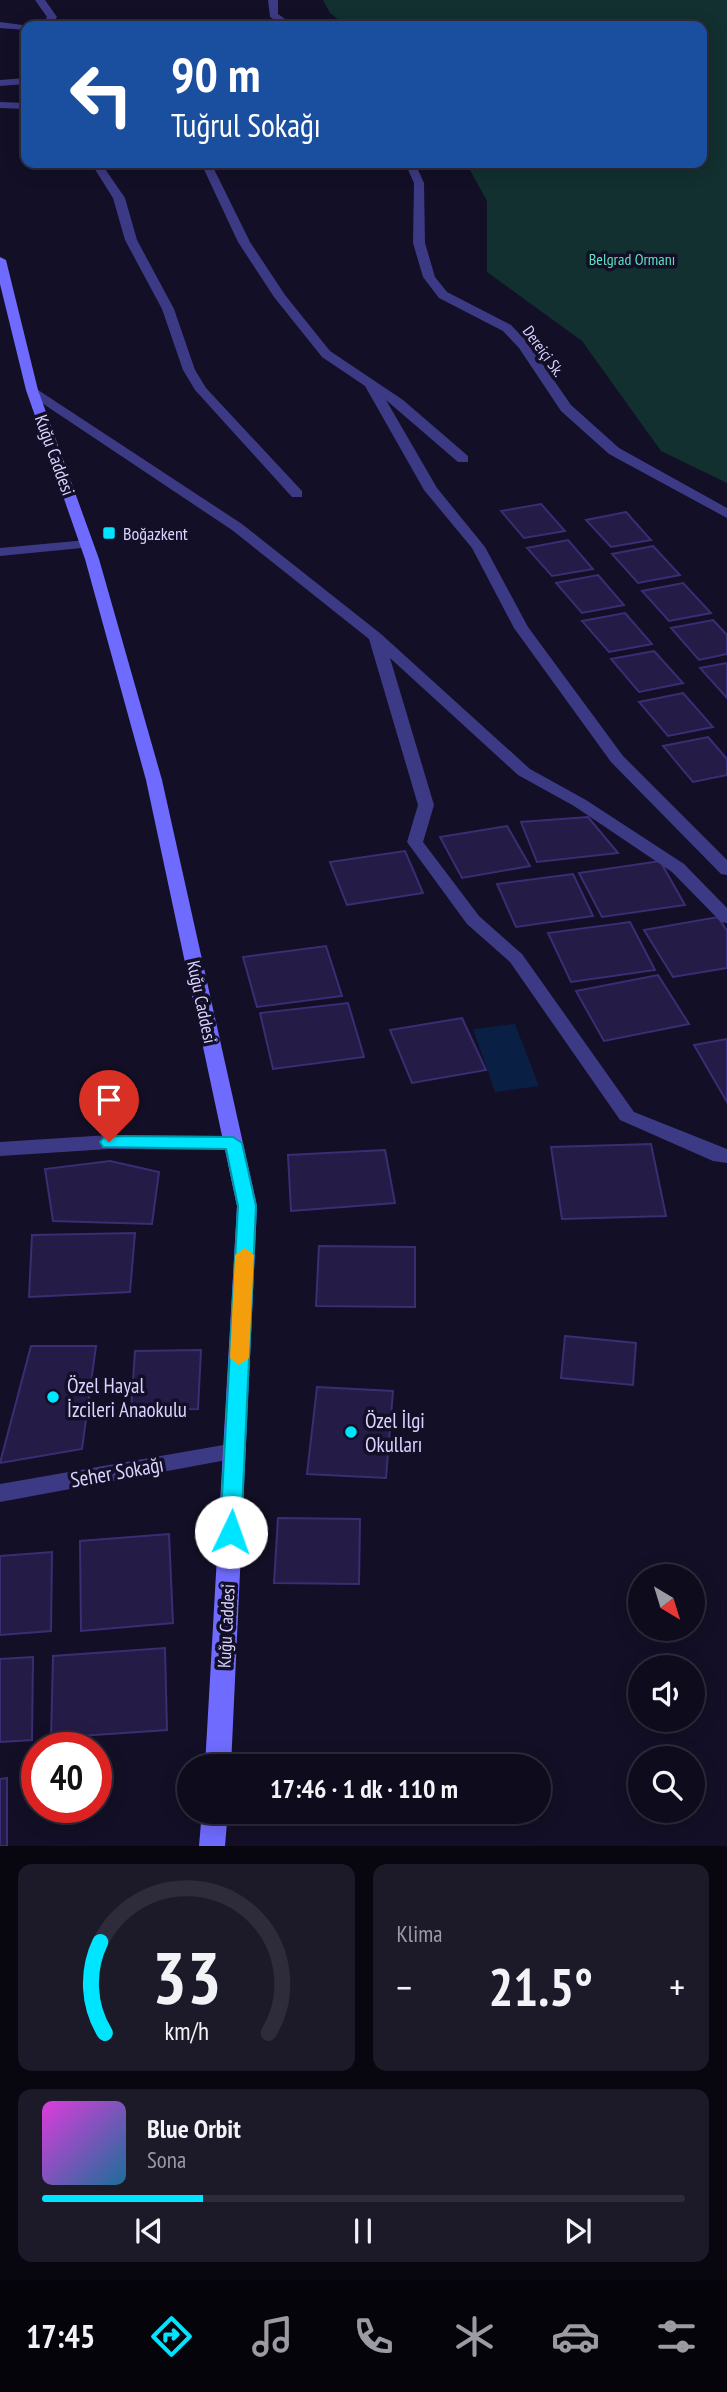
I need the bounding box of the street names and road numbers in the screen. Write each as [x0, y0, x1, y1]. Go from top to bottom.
street label: Dereiçi Sk. [519, 322, 569, 380]
street label: Kuğu Caddesi [30, 412, 80, 498]
street label: Kuğu Caddesi [182, 959, 222, 1045]
street label: Seher Sokağı [68, 1451, 166, 1493]
street label: Kuğu Caddesi [212, 1583, 240, 1669]

